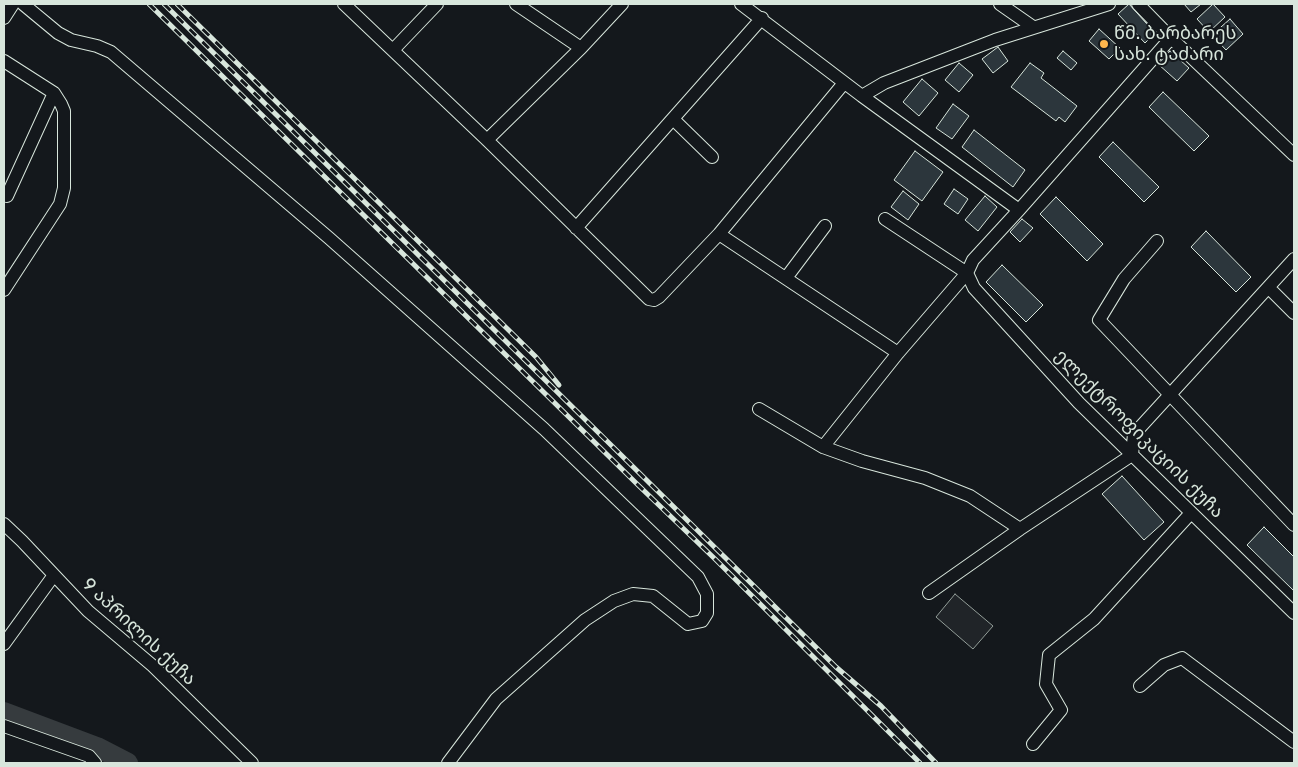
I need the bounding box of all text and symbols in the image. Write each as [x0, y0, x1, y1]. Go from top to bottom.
place label: წმ. ბარბარეს სახ. ტაძარი [1114, 23, 1236, 66]
marker: წმ. ბარბარეს სახ. ტაძარი [1098, 38, 1110, 50]
street label: ელექტროფიკაციის ქუჩა [1050, 345, 1228, 523]
street label: 9 აპრილის ქუჩა [78, 574, 200, 690]

